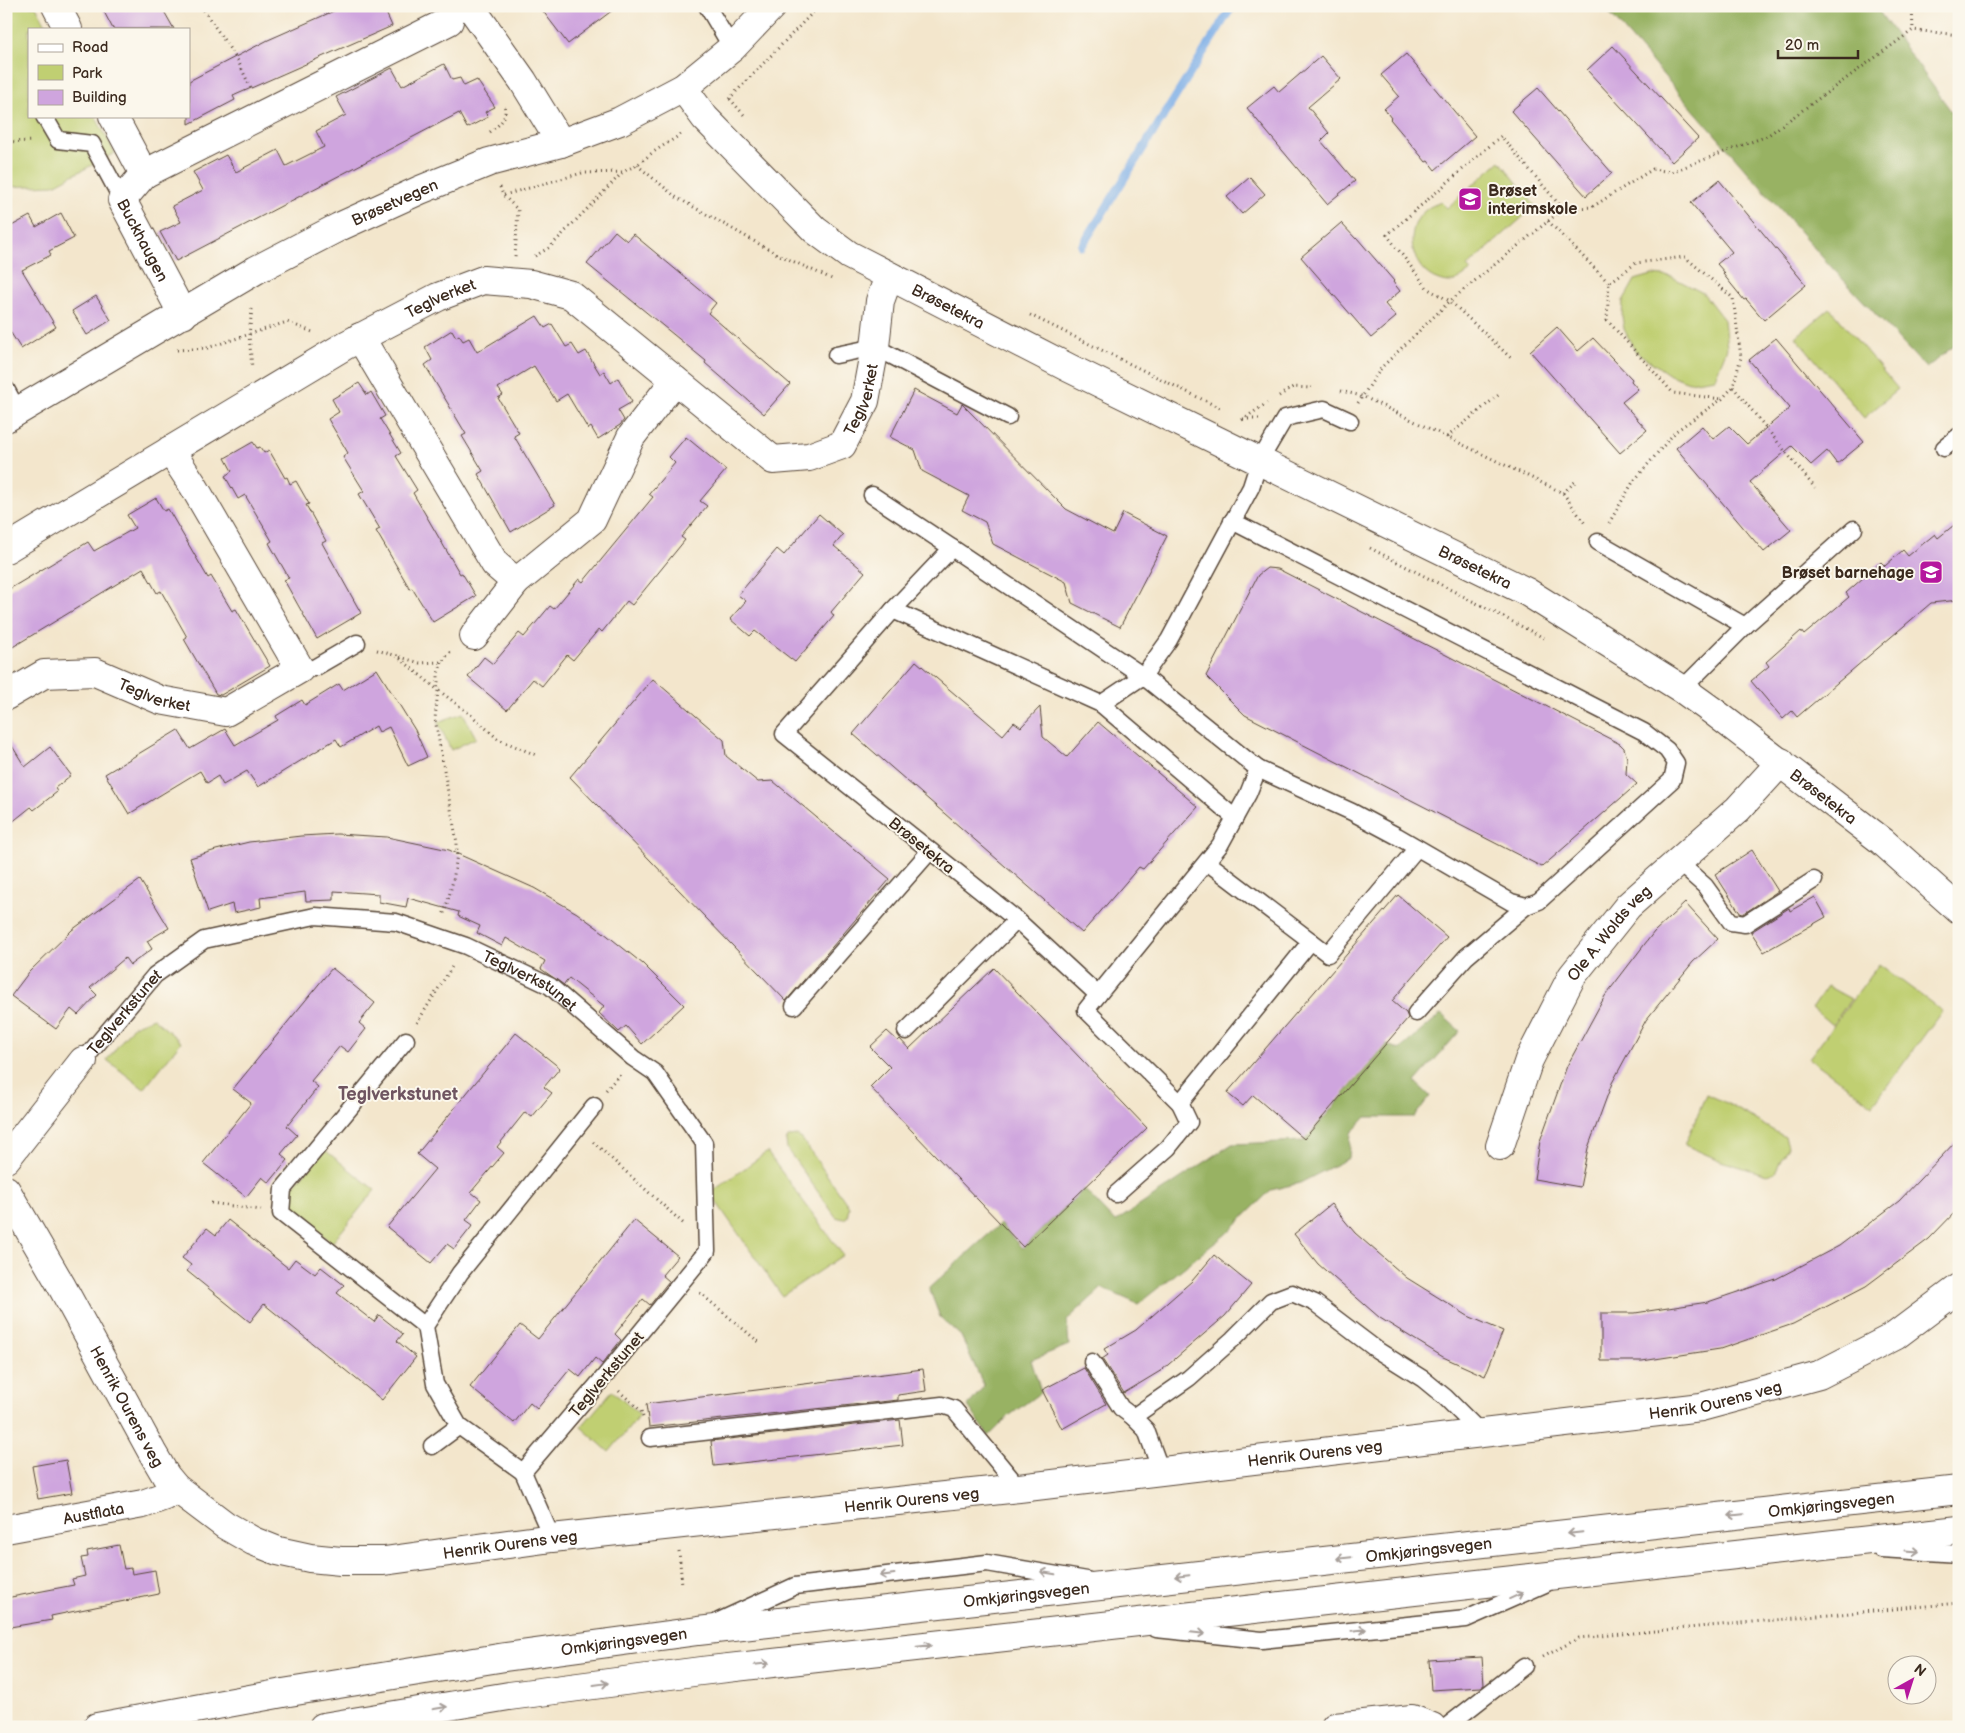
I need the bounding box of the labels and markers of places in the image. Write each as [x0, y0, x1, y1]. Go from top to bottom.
place label: Brøset interimskole [1488, 182, 1577, 219]
school or university icon: Brøset interimskole [1457, 186, 1483, 212]
school or university icon: Brøset barnehage [1918, 559, 1944, 585]
place label: Brøset barnehage [1782, 564, 1914, 583]

